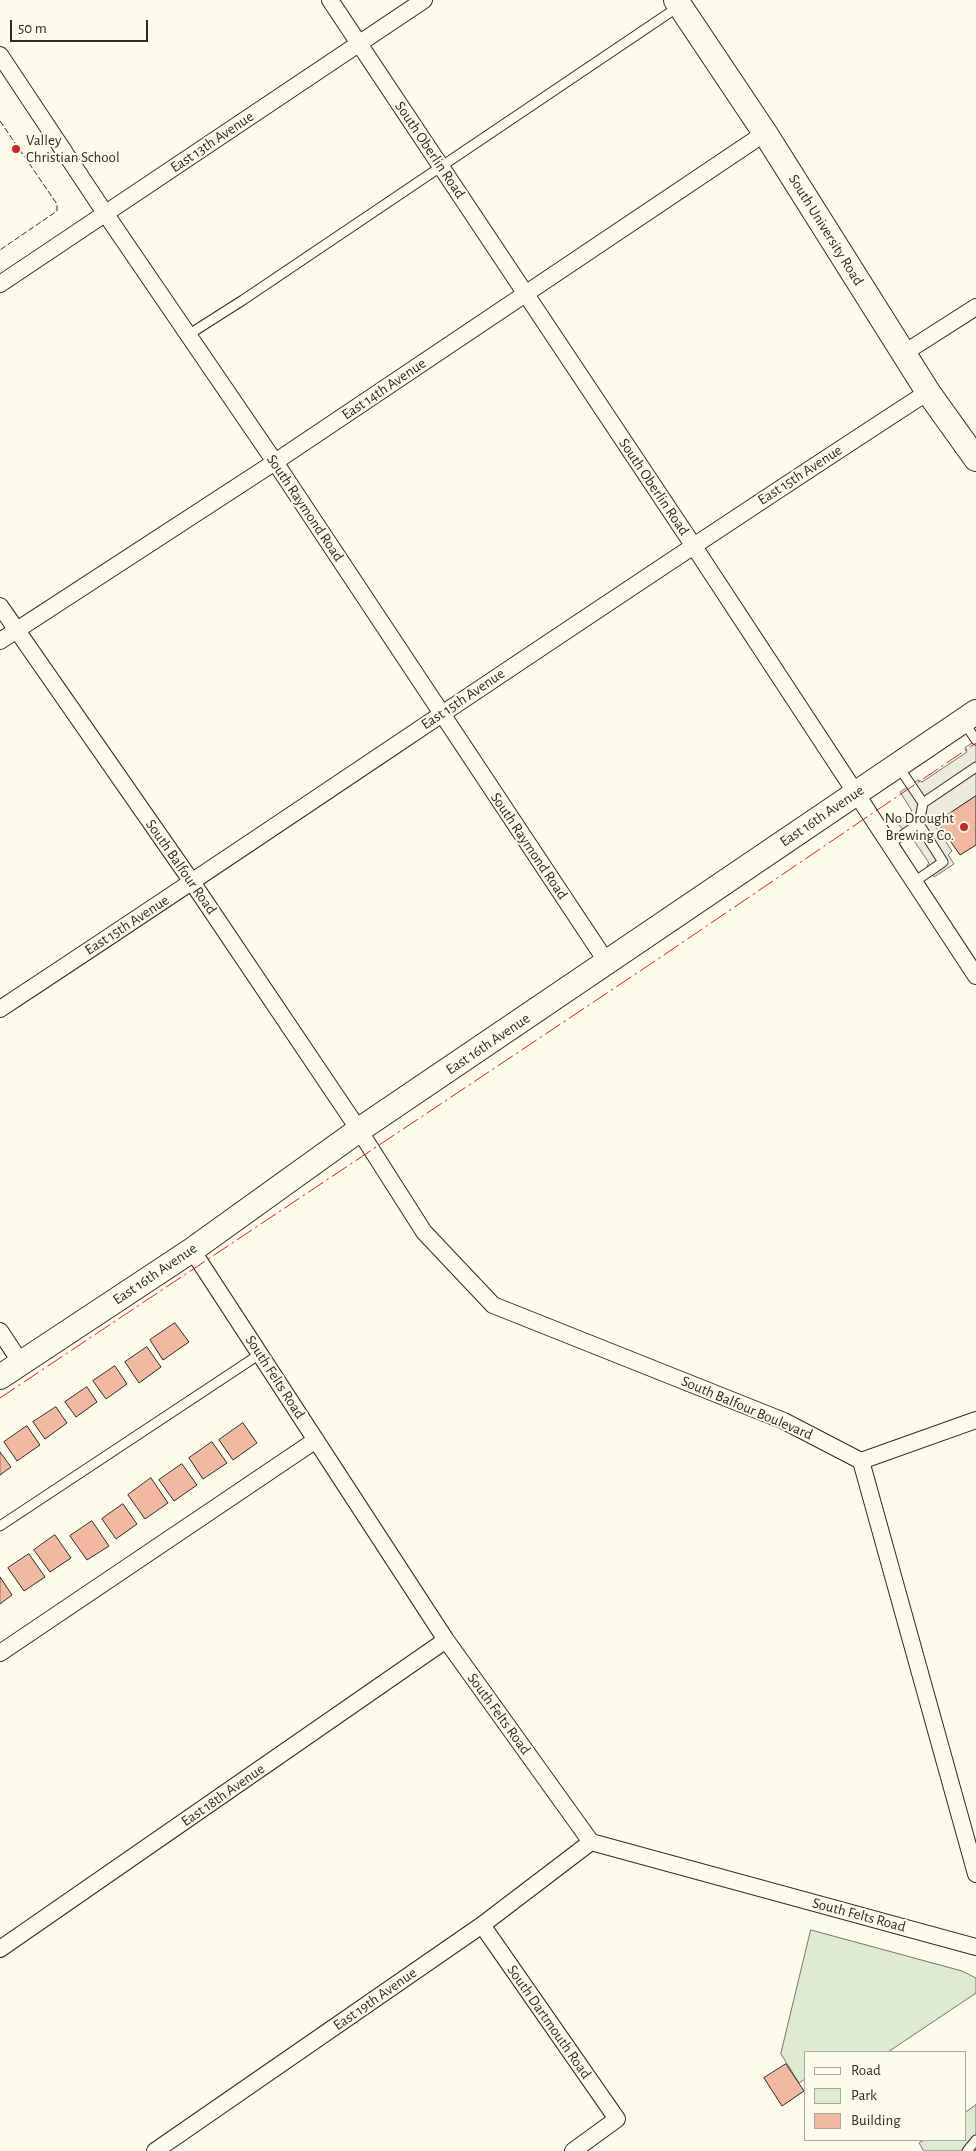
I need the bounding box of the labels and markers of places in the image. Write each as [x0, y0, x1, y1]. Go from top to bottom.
place label: Valley Christian School [26, 131, 120, 166]
marker: Valley Christian School [10, 143, 22, 155]
place label: No Drought Brewing Co. [885, 809, 954, 844]
marker: No Drought Brewing Co. [958, 821, 970, 833]

